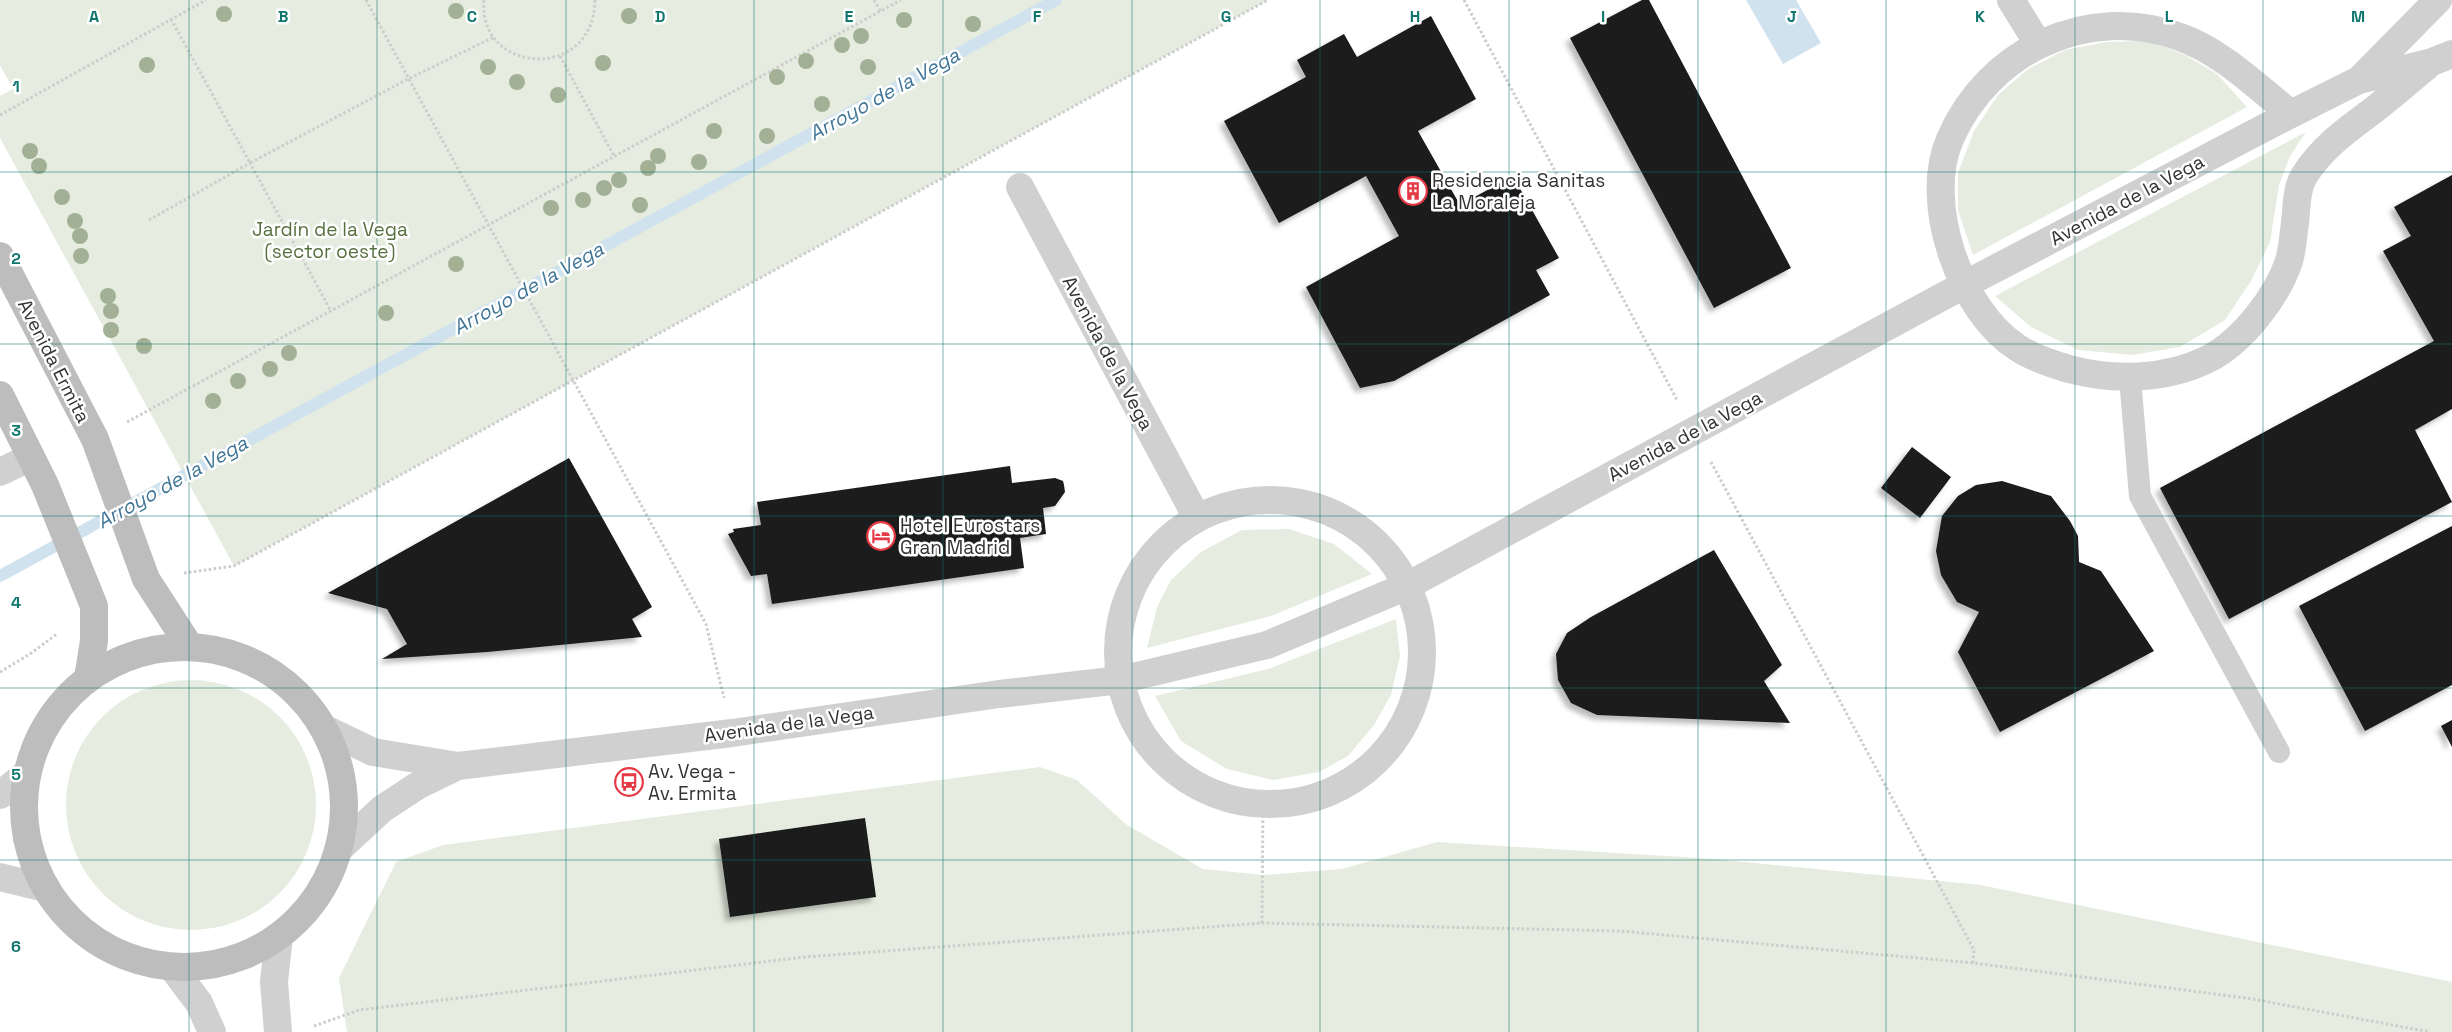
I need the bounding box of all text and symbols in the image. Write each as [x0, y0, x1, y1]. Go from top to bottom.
text: A [89, 6, 99, 27]
text: B [278, 6, 288, 27]
text: C [467, 6, 477, 27]
text: D [655, 6, 665, 27]
text: E [845, 6, 854, 27]
text: F [1033, 6, 1042, 27]
text: G [1221, 6, 1231, 27]
text: H [1410, 6, 1420, 27]
text: I [1601, 6, 1605, 27]
text: J [1787, 6, 1797, 27]
text: K [1975, 6, 1985, 27]
text: L [2165, 6, 2174, 27]
text: M [2351, 6, 2365, 27]
water label: Arroyo de la Vega [804, 42, 964, 146]
text: 1 [12, 76, 20, 97]
street label: Avenida de la Vega [2046, 149, 2208, 251]
place label: Residencia Sanitas La Moraleja [1432, 168, 1605, 215]
building icon: Residencia Sanitas La Moraleja [1398, 176, 1428, 206]
park label: Jardín de la Vega (sector oeste) [252, 217, 408, 264]
water label: Arroyo de la Vega [448, 236, 608, 340]
text: 2 [11, 248, 21, 269]
street label: Avenida de la Vega [1057, 272, 1159, 434]
street label: Avenida Ermita [12, 295, 96, 427]
street label: Avenida de la Vega [1604, 385, 1766, 487]
text: 3 [11, 420, 21, 441]
water label: Arroyo de la Vega [92, 430, 252, 534]
place label: Hotel Eurostars Gran Madrid [900, 513, 1040, 560]
hotel icon: Hotel Eurostars Gran Madrid [866, 521, 896, 551]
text: 4 [11, 592, 21, 613]
street label: Avenida de la Vega [703, 700, 876, 748]
place label: Av. Vega - Av. Ermita [648, 759, 737, 806]
text: 5 [11, 764, 21, 785]
bus stop icon: Av. Vega - Av. Ermita [614, 767, 644, 797]
text: 6 [11, 936, 21, 957]

